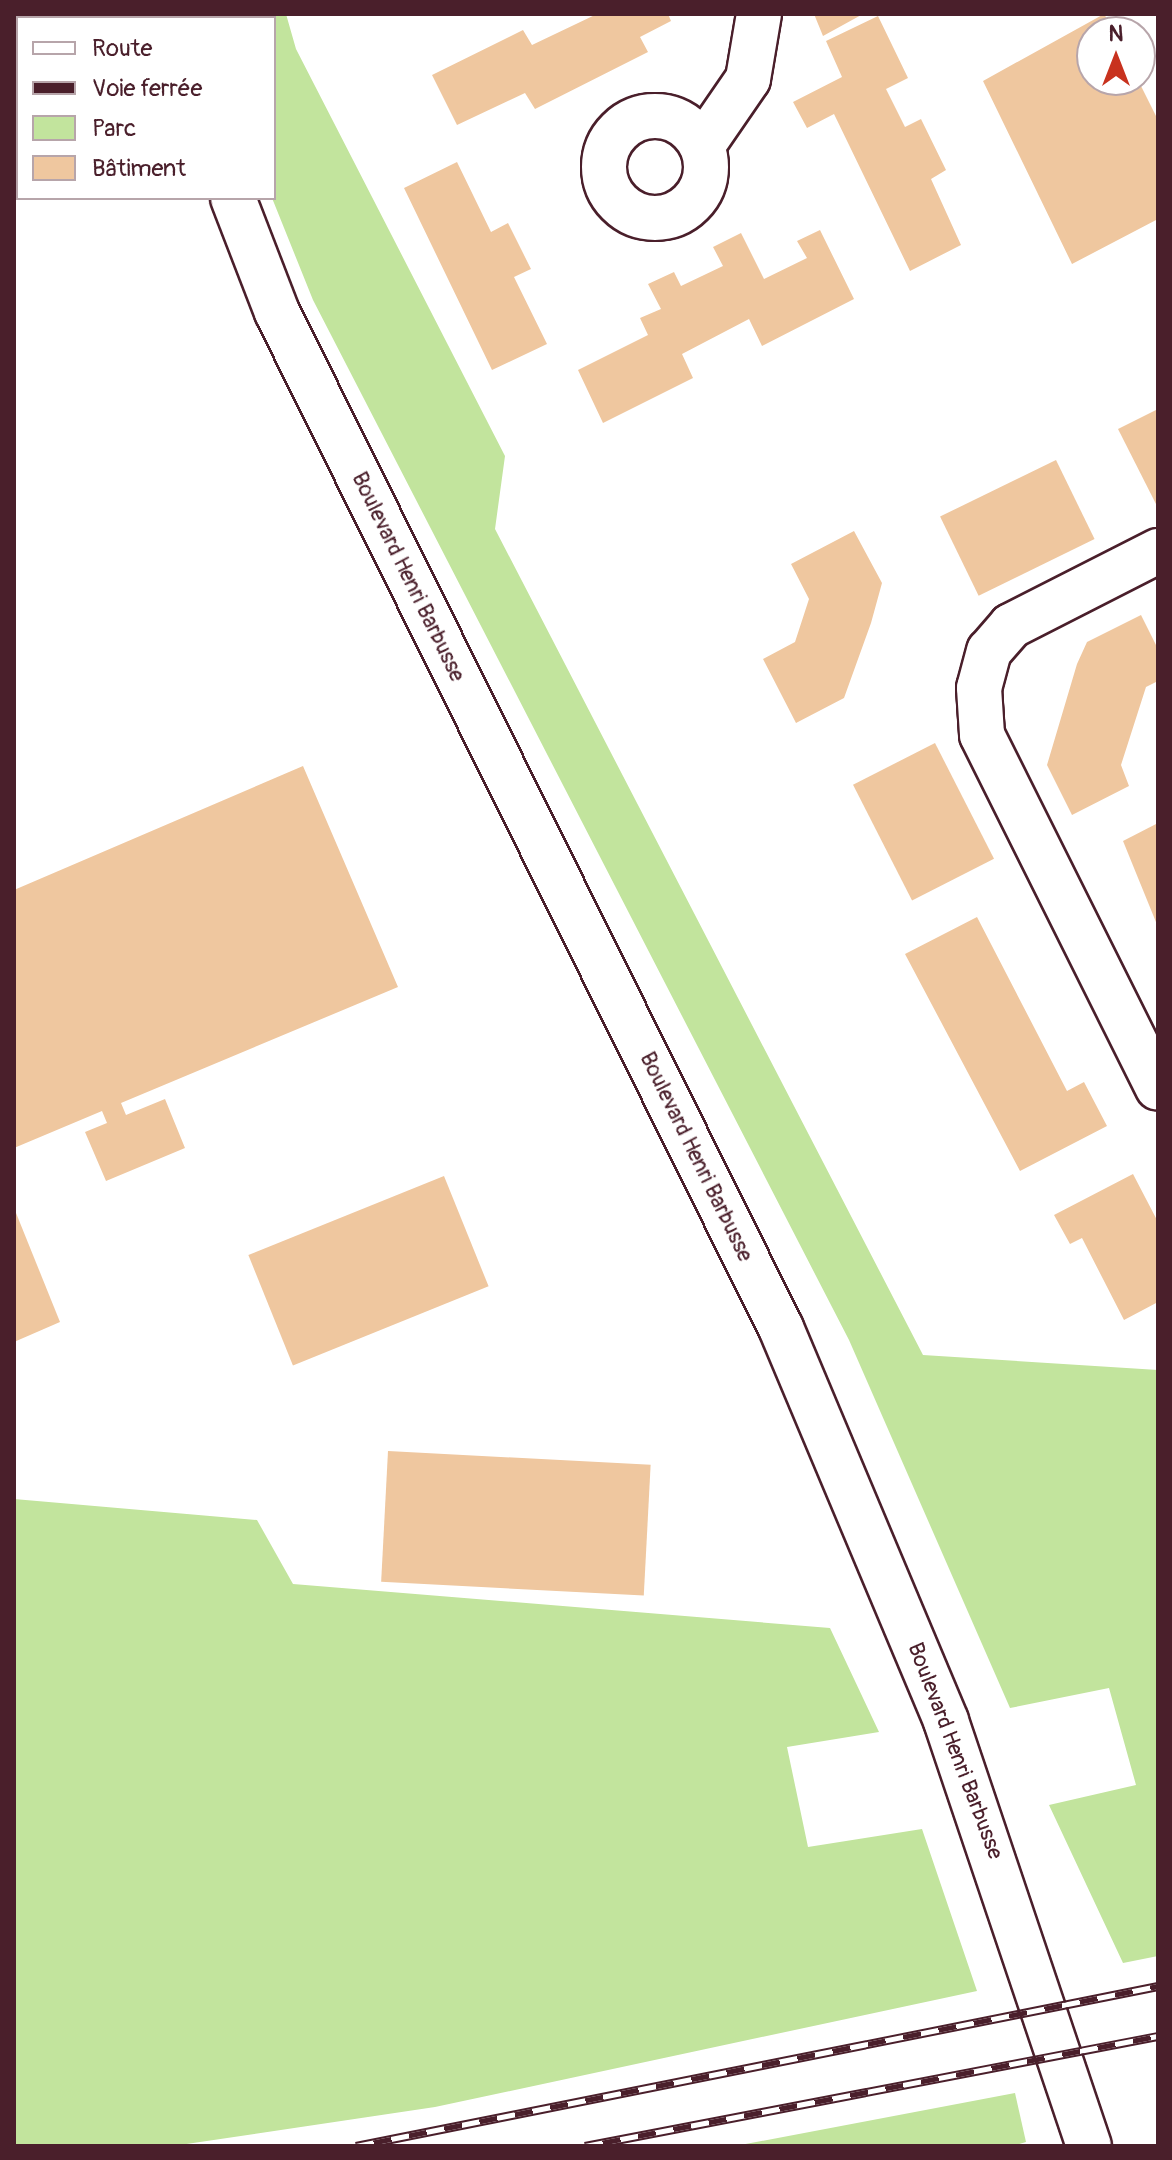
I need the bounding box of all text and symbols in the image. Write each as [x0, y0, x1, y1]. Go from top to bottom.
legend [16, 16, 276, 200]
north arrow [1076, 16, 1156, 96]
text: N [1109, 20, 1123, 48]
text: Route [92, 34, 152, 63]
text: Voie ferrée [92, 74, 202, 103]
text: Parc [92, 114, 136, 143]
text: Bâtiment [92, 154, 186, 183]
street label: Boulevard Henri Barbusse [346, 468, 470, 686]
street label: Boulevard Henri Barbusse [634, 1048, 758, 1266]
street label: Boulevard Henri Barbusse [901, 1639, 1009, 1863]

